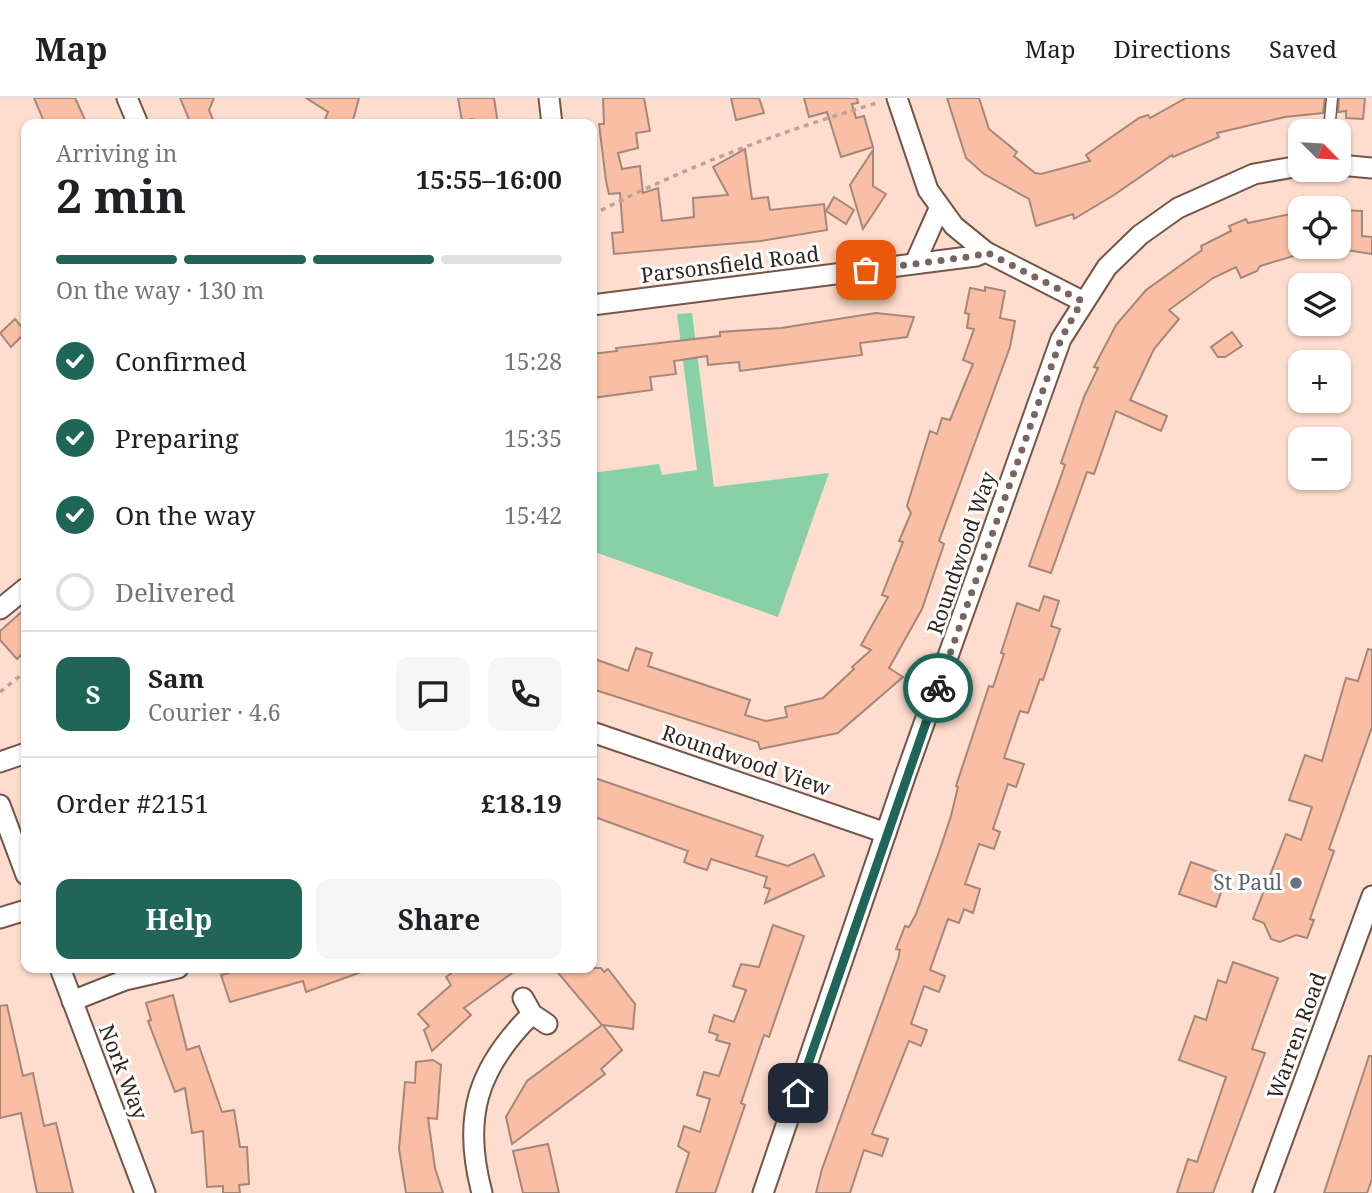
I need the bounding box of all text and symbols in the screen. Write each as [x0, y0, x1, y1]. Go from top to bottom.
text: Map [35, 26, 108, 71]
text: Map [1025, 32, 1076, 65]
text: Directions [1114, 32, 1231, 65]
text: Saved [1269, 32, 1337, 65]
north arrow [1288, 119, 1351, 182]
map controls [1288, 119, 1351, 490]
text: Arriving in [56, 137, 177, 169]
text: 15:55–16:00 [416, 161, 562, 197]
text: 2 min [56, 164, 186, 226]
button: locate [1288, 196, 1351, 259]
street label: Parsonsfield Road [639, 239, 821, 289]
pin [836, 240, 896, 300]
icon: bag [847, 251, 885, 289]
button: layers [1288, 273, 1351, 336]
text: On the way · 130 m [56, 274, 264, 306]
icon: check [56, 342, 94, 380]
text: Confirmed [115, 343, 247, 379]
text: 15:28 [504, 345, 562, 377]
button: + [1288, 350, 1351, 413]
icon: check [56, 419, 94, 457]
text: Preparing [115, 420, 239, 456]
text: 15:35 [504, 422, 562, 454]
button: − [1288, 427, 1351, 490]
street label: Roundwood Way [920, 468, 1002, 638]
icon: check [56, 496, 94, 534]
text: On the way [115, 497, 255, 533]
text: 15:42 [504, 499, 562, 531]
text: Delivered [115, 574, 235, 610]
courier [903, 653, 973, 723]
button: chat [396, 657, 470, 731]
button: phone [488, 657, 562, 731]
text: Sam [148, 660, 204, 696]
icon: bike [919, 669, 957, 707]
text: S [85, 676, 101, 712]
text: Courier · 4.6 [148, 696, 281, 728]
street label: Roundwood View [658, 718, 835, 802]
text: Order #2151 [56, 785, 209, 821]
text: £18.19 [481, 785, 562, 821]
place label: St Paul [1213, 868, 1282, 896]
marker: St Paul [1288, 875, 1304, 891]
button: Help [56, 879, 302, 959]
button: Share [316, 879, 562, 959]
street label: Warren Road [1260, 968, 1332, 1103]
street label: Nork Way [93, 1020, 155, 1123]
pin [768, 1063, 828, 1123]
icon: home [779, 1074, 817, 1112]

